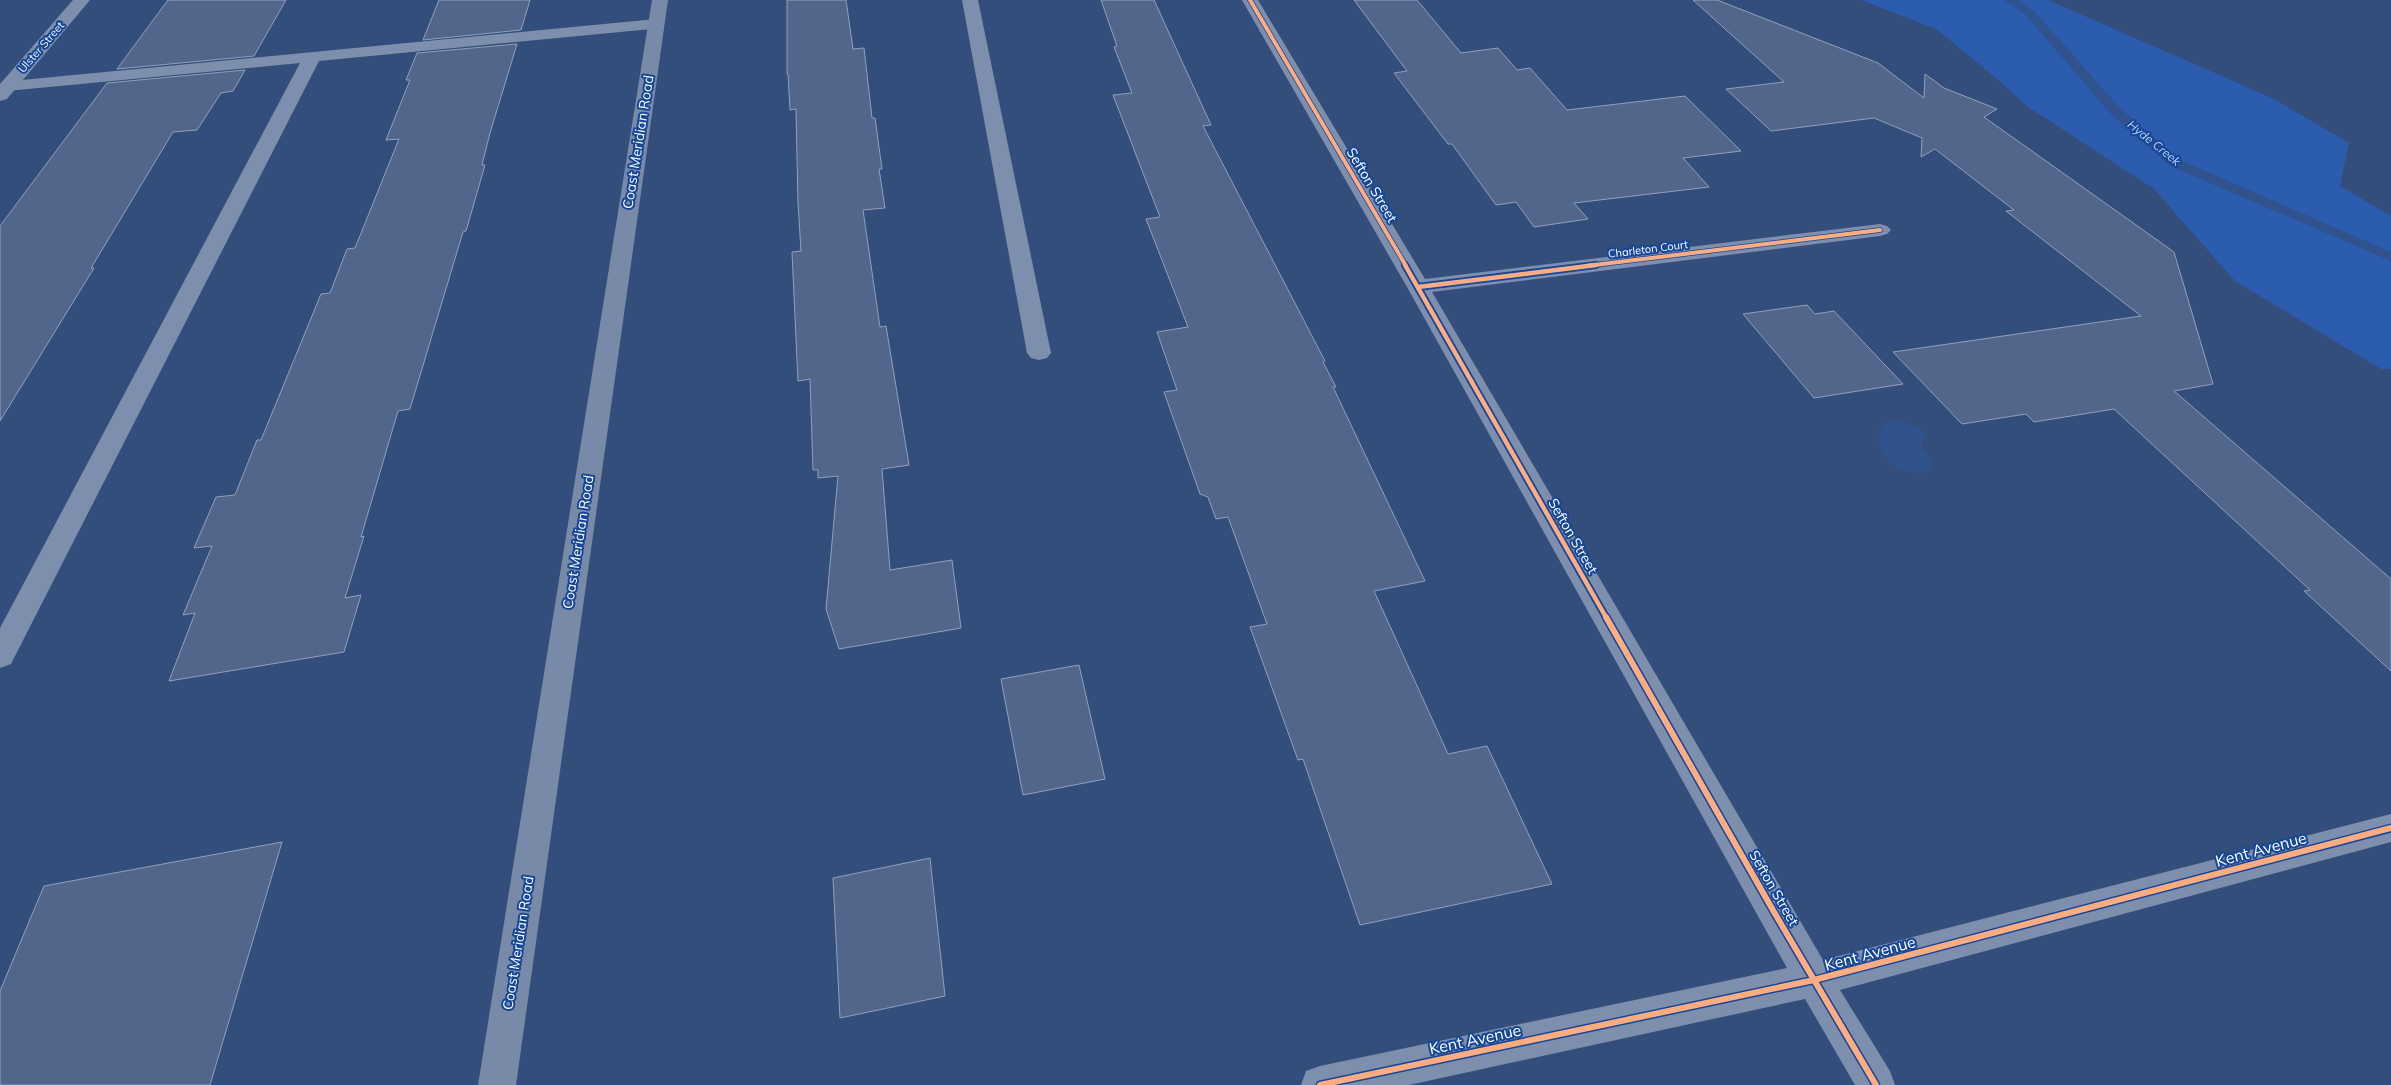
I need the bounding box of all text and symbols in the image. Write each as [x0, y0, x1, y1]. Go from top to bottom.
street label: Ulster Street [15, 18, 67, 75]
street label: Coast Meridian Road [619, 74, 657, 210]
water label: Hyde Creek [2125, 117, 2185, 169]
street label: Sefton Street [1343, 144, 1401, 226]
street label: Charleton Court [1607, 237, 1689, 261]
street label: Coast Meridian Road [559, 474, 597, 610]
street label: Sefton Street [1544, 495, 1602, 577]
street label: Kent Avenue [2213, 827, 2309, 871]
street label: Sefton Street [1745, 847, 1803, 929]
street label: Coast Meridian Road [499, 875, 537, 1011]
street label: Kent Avenue [1822, 931, 1918, 975]
street label: Kent Avenue [1427, 1019, 1523, 1059]

